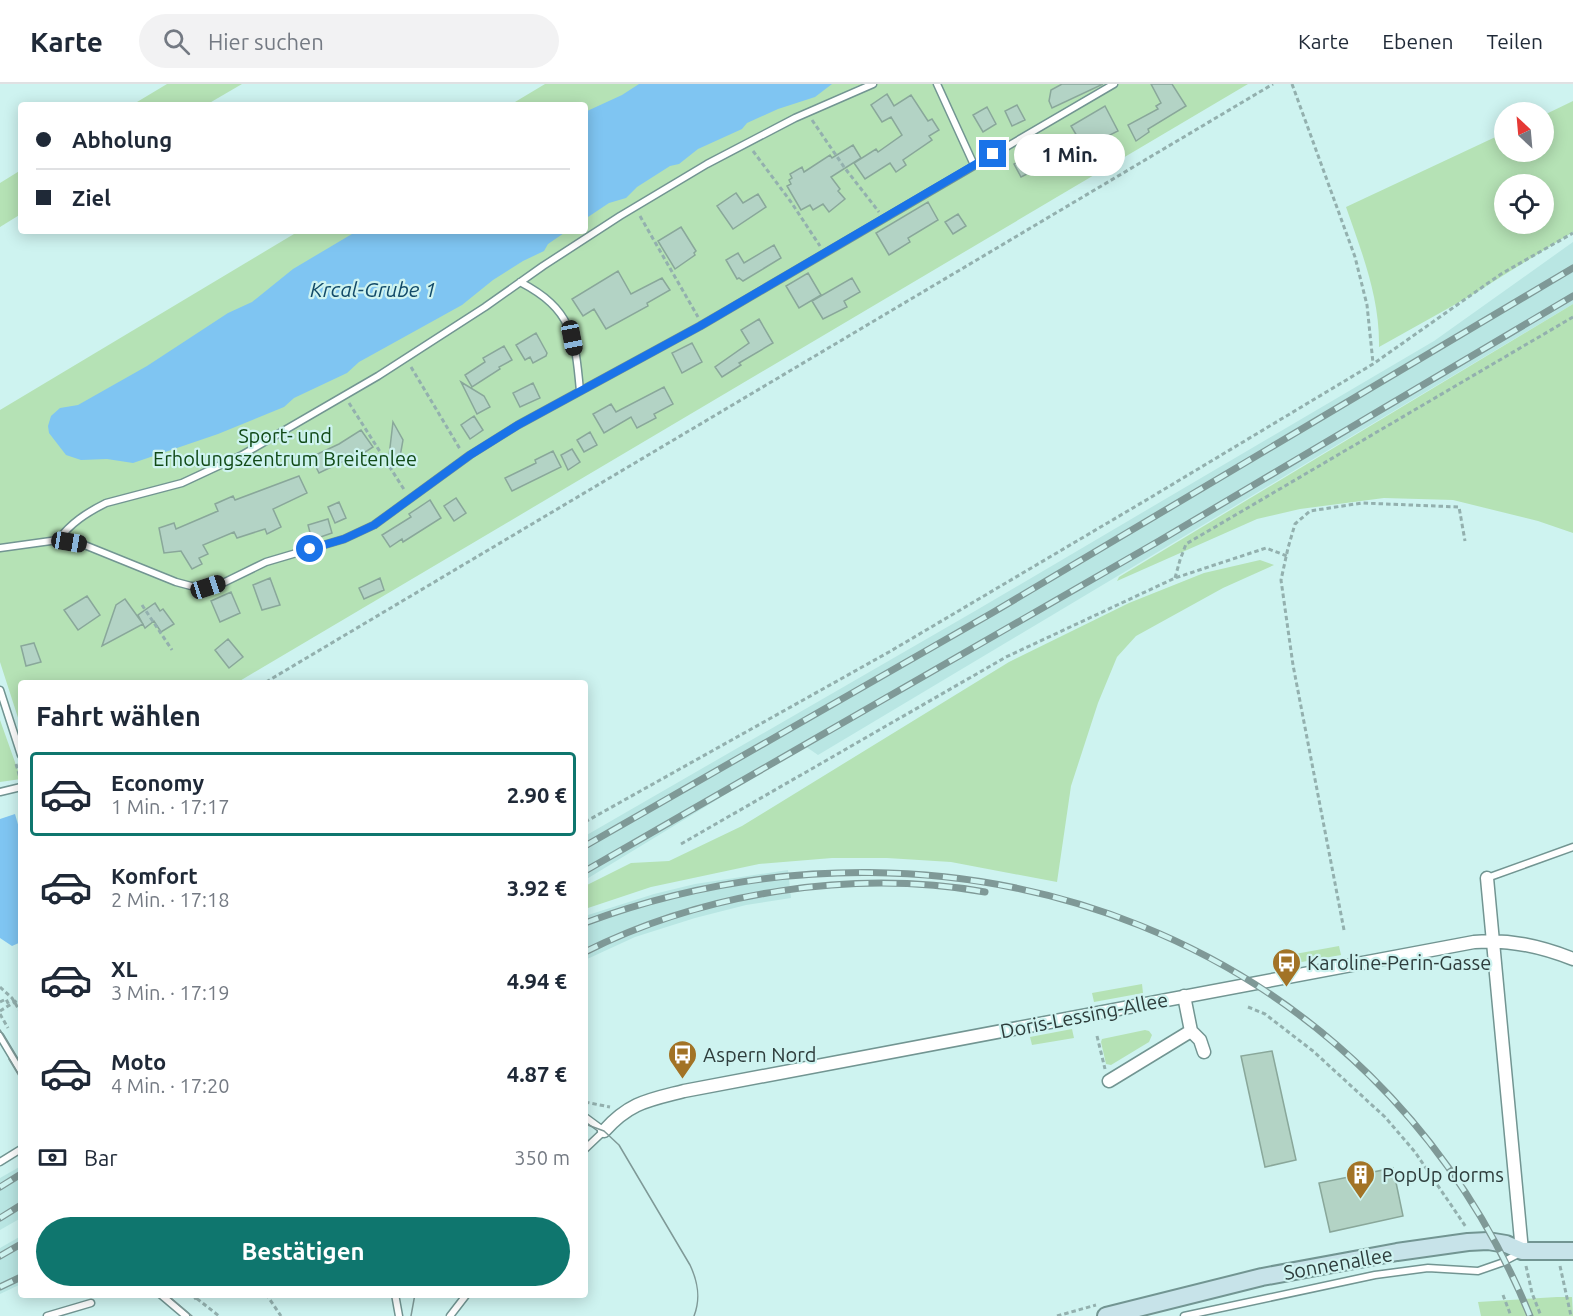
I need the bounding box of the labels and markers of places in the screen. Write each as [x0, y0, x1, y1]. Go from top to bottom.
bus stop icon: Karoline-Perin-Gasse [1270, 946, 1302, 988]
place label: Karoline-Perin-Gasse [1307, 951, 1491, 974]
bus stop icon: Aspern Nord [666, 1038, 698, 1080]
place label: Aspern Nord [703, 1043, 817, 1066]
building icon: PopUp dorms [1345, 1158, 1377, 1200]
place label: PopUp dorms [1382, 1163, 1504, 1186]

